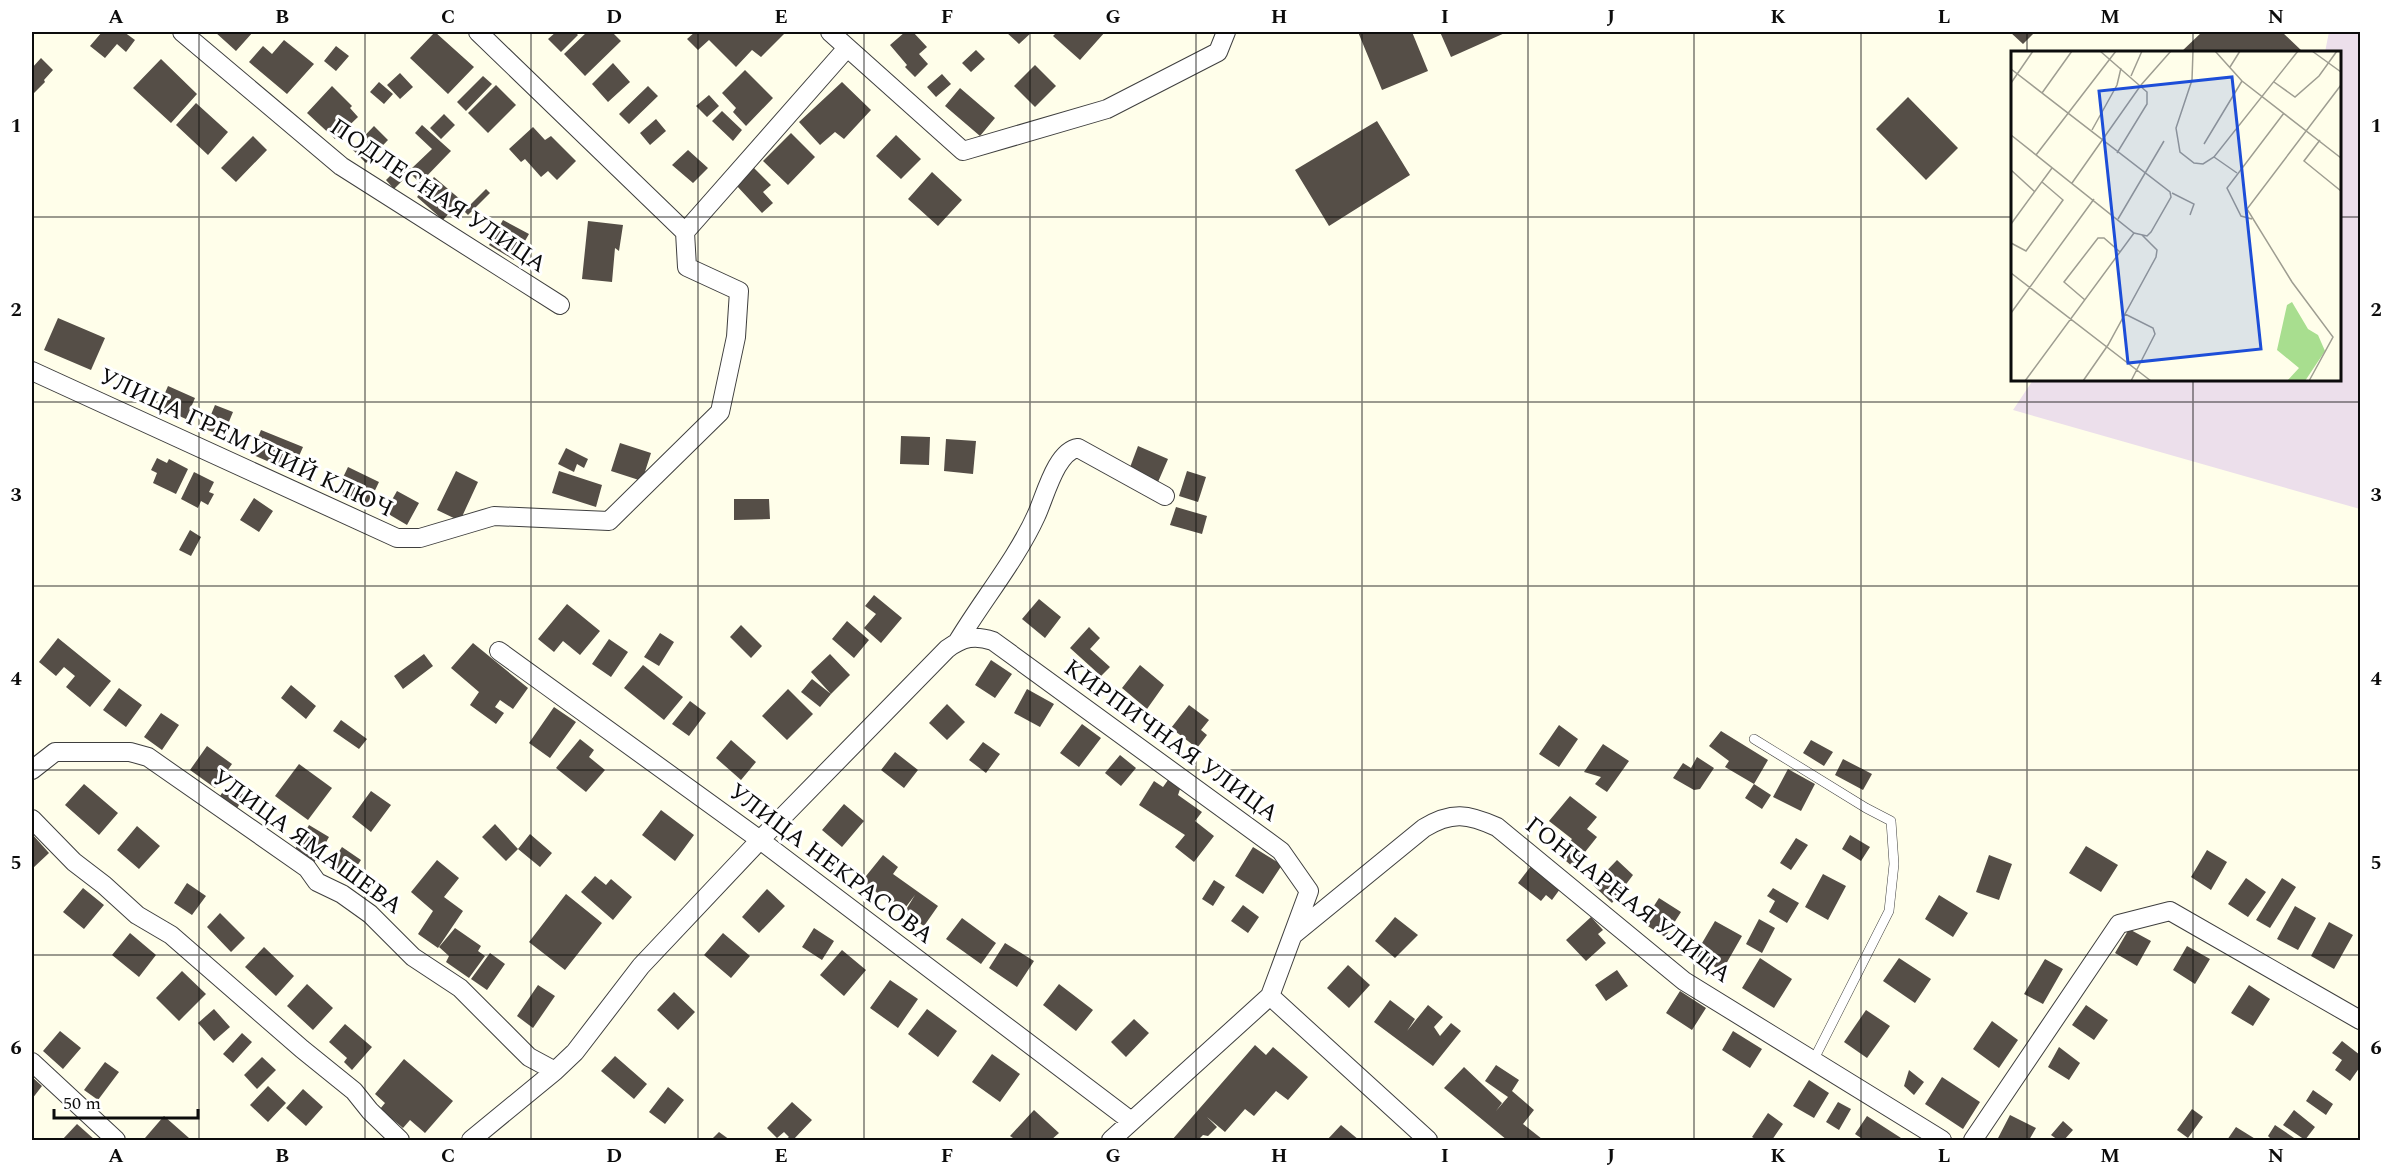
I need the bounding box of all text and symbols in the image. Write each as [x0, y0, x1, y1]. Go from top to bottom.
text: A [108, 2, 124, 32]
text: B [275, 2, 289, 32]
text: C [441, 2, 455, 32]
text: D [606, 2, 622, 32]
text: E [774, 2, 788, 32]
text: F [941, 2, 953, 32]
text: G [1105, 2, 1121, 32]
text: H [1271, 2, 1287, 32]
text: I [1441, 2, 1449, 32]
text: J [1607, 2, 1615, 32]
text: K [1770, 2, 1786, 32]
text: L [1938, 2, 1950, 32]
text: M [2100, 2, 2120, 32]
text: N [2268, 2, 2284, 32]
inset map [2011, 51, 2341, 381]
street label: ПОДЛЕСНАЯ УЛИЦА [322, 110, 554, 282]
text: 1 [10, 111, 22, 141]
text: 1 [2370, 111, 2382, 141]
text: 2 [10, 295, 22, 325]
text: 2 [2370, 295, 2382, 325]
street label: УЛИЦА ГРЕМУЧИЙ КЛЮЧ [93, 359, 399, 527]
text: 3 [10, 480, 22, 510]
text: 3 [2370, 480, 2382, 510]
street label: КИРПИЧНАЯ УЛИЦА [1056, 651, 1286, 831]
text: 4 [10, 664, 22, 694]
text: 4 [2370, 664, 2382, 694]
street label: УЛИЦА ЯМАШЕВА [204, 760, 410, 924]
street label: УЛИЦА НЕКРАСОВА [721, 775, 941, 953]
street label: ГОНЧАРНАЯ УЛИЦА [1517, 808, 1739, 992]
text: 5 [10, 848, 22, 878]
text: 5 [2370, 848, 2382, 878]
text: 6 [10, 1033, 22, 1063]
text: 6 [2370, 1033, 2382, 1063]
scale bar [54, 1082, 198, 1120]
text: 50 m [63, 1090, 101, 1117]
text: A [108, 1141, 124, 1171]
text: B [275, 1141, 289, 1171]
text: C [441, 1141, 455, 1171]
text: D [606, 1141, 622, 1171]
text: E [774, 1141, 788, 1171]
text: F [941, 1141, 953, 1171]
text: G [1105, 1141, 1121, 1171]
text: H [1271, 1141, 1287, 1171]
text: I [1441, 1141, 1449, 1171]
text: J [1607, 1141, 1615, 1171]
text: K [1770, 1141, 1786, 1171]
text: L [1938, 1141, 1950, 1171]
text: M [2100, 1141, 2120, 1171]
text: N [2268, 1141, 2284, 1171]

